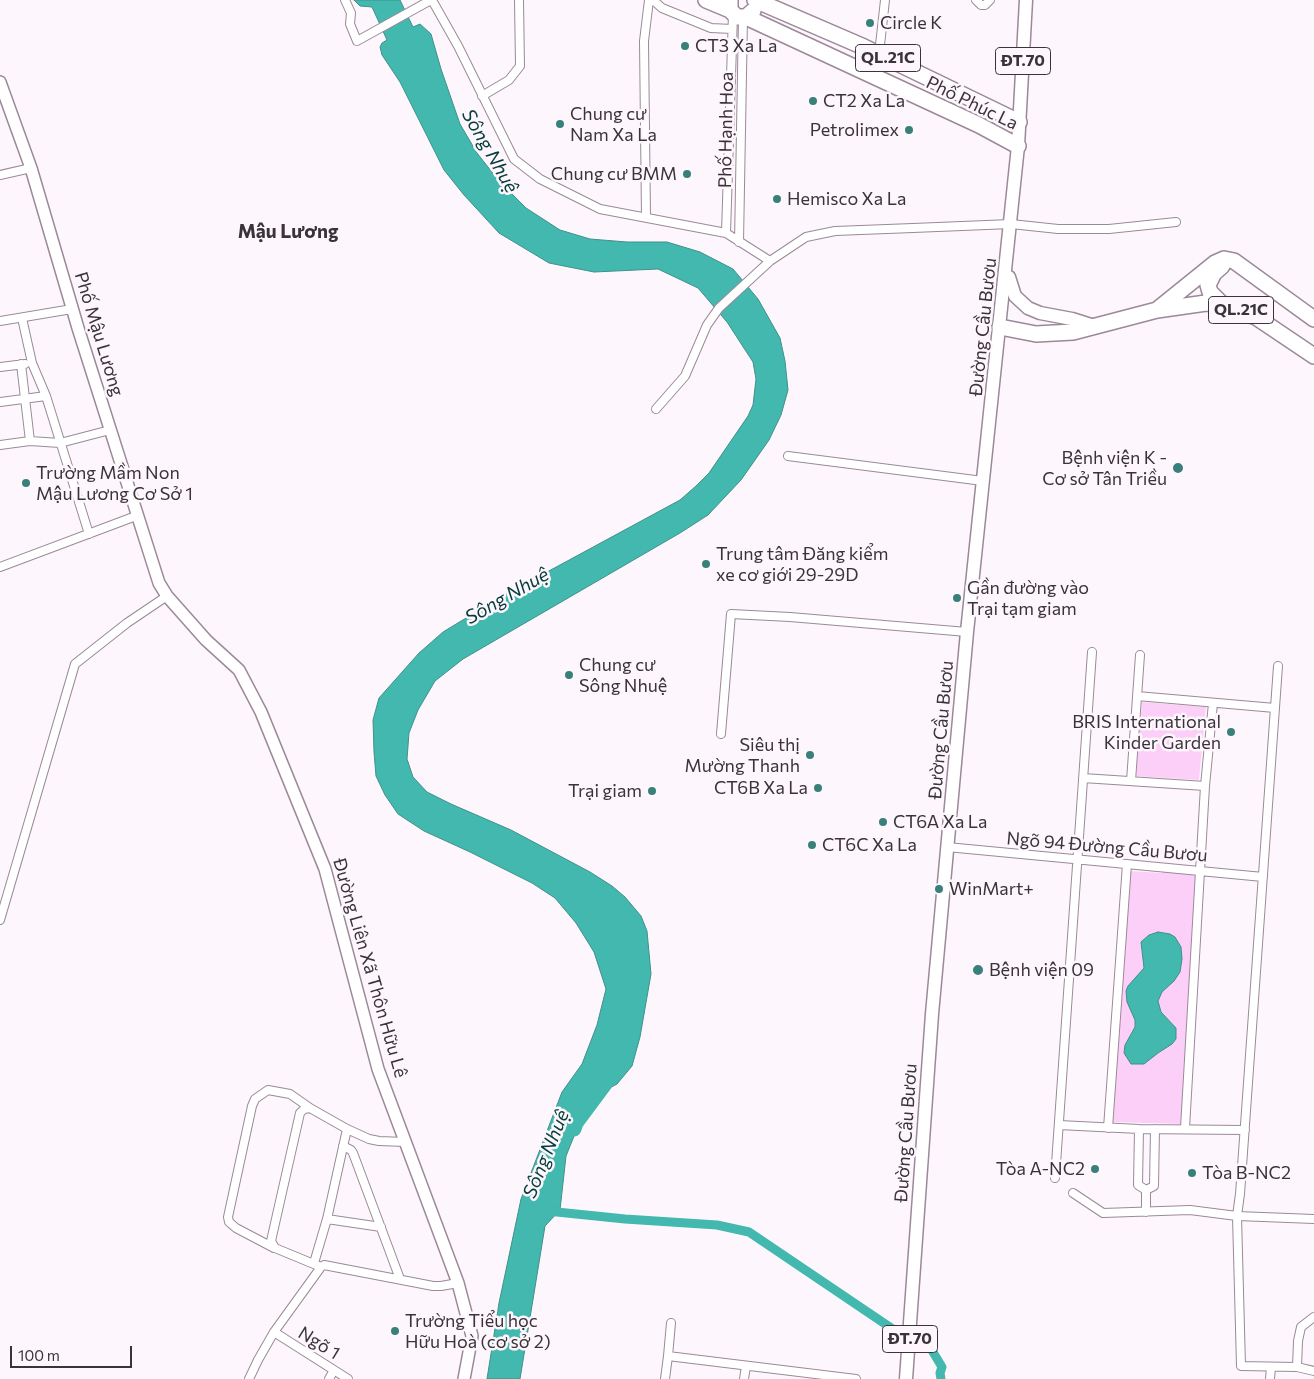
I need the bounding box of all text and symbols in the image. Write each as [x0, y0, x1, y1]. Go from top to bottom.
place label: Circle K [880, 12, 942, 34]
marker: Circle K [864, 17, 876, 29]
place label: CT3 Xa La [695, 35, 777, 57]
marker: CT3 Xa La [679, 40, 691, 52]
road number: QL.21C [856, 44, 920, 72]
road number: ĐT.70 [996, 48, 1050, 74]
street label: Phố Phúc La [923, 71, 1021, 135]
street label: Phố Hạnh Hoa [714, 72, 738, 188]
place label: CT2 Xa La [823, 90, 905, 112]
marker: CT2 Xa La [807, 95, 819, 107]
place label: Chung cư Nam Xa La [570, 103, 657, 146]
water label: Sông Nhuệ [457, 105, 523, 197]
marker: Chung cư Nam Xa La [554, 118, 566, 130]
place label: Petrolimex [810, 119, 899, 141]
marker: Petrolimex [903, 124, 915, 136]
place label: Chung cư BMM [551, 163, 677, 185]
marker: Chung cư BMM [681, 168, 693, 180]
place label: Hemisco Xa La [787, 188, 906, 210]
marker: Hemisco Xa La [771, 193, 783, 205]
district label: Mậu Lương [238, 221, 338, 243]
street label: Đường Cầu Bươu [965, 257, 1001, 397]
street label: Phố Mậu Lương [70, 269, 128, 399]
road number: QL.21C [1208, 296, 1274, 324]
place label: Bệnh viện K - Cơ sở Tân Triều [1042, 447, 1167, 489]
marker: Bệnh viện K - Cơ sở Tân Triều [1171, 461, 1185, 475]
place label: Trường Mầm Non Mậu Lương Cơ Sở 1 [36, 462, 193, 504]
marker: Trường Mầm Non Mậu Lương Cơ Sở 1 [20, 477, 32, 489]
place label: Trung tâm Đăng kiểm xe cơ giới 29-29D [716, 543, 888, 586]
marker: Trung tâm Đăng kiểm xe cơ giới 29-29D [700, 558, 712, 570]
water label: Sông Nhuệ [461, 563, 553, 629]
place label: Gần đường vào Trại tạm giam [967, 577, 1089, 620]
marker: Gần đường vào Trại tạm giam [951, 592, 963, 604]
place label: Chung cư Sông Nhuệ [579, 654, 667, 696]
street label: Đường Cầu Bươu [924, 660, 958, 800]
marker: Chung cư Sông Nhuệ [563, 669, 575, 681]
place label: BRIS International Kinder Garden [1072, 711, 1221, 754]
marker: BRIS International Kinder Garden [1225, 726, 1237, 738]
place label: Siêu thị Mường Thanh [685, 734, 800, 776]
marker: Siêu thị Mường Thanh [804, 749, 816, 761]
place label: CT6B Xa La [714, 777, 808, 799]
place label: Trại giam [568, 780, 642, 802]
marker: CT6B Xa La [812, 782, 824, 794]
marker: Trại giam [646, 785, 658, 797]
place label: CT6A Xa La [893, 811, 987, 833]
marker: CT6A Xa La [877, 816, 889, 828]
street label: Ngõ 94 Đường Cầu Bươu [1006, 827, 1208, 867]
place label: CT6C Xa La [822, 834, 917, 856]
marker: CT6C Xa La [806, 839, 818, 851]
street label: Đường Liên Xã Thôn Hữu Lê [328, 856, 412, 1080]
place label: WinMart+ [949, 878, 1034, 900]
marker: WinMart+ [933, 883, 945, 895]
place label: Bệnh viện 09 [989, 959, 1094, 981]
marker: Bệnh viện 09 [971, 963, 985, 977]
street label: Đường Cầu Bươu [890, 1063, 922, 1203]
water label: Sông Nhuệ [518, 1107, 574, 1201]
place label: Tòa A-NC2 [996, 1158, 1085, 1180]
place label: Tòa B-NC2 [1202, 1162, 1291, 1184]
marker: Tòa A-NC2 [1089, 1163, 1101, 1175]
marker: Tòa B-NC2 [1186, 1167, 1198, 1179]
place label: Trường Tiểu học Hữu Hoà (cơ sở 2) [405, 1310, 551, 1352]
street label: Ngõ 1 [294, 1322, 344, 1364]
marker: Trường Tiểu học Hữu Hoà (cơ sở 2) [389, 1325, 401, 1337]
road number: ĐT.70 [882, 1326, 938, 1352]
scale bar [12, 1336, 135, 1368]
text: 100 m [18, 1346, 60, 1364]

